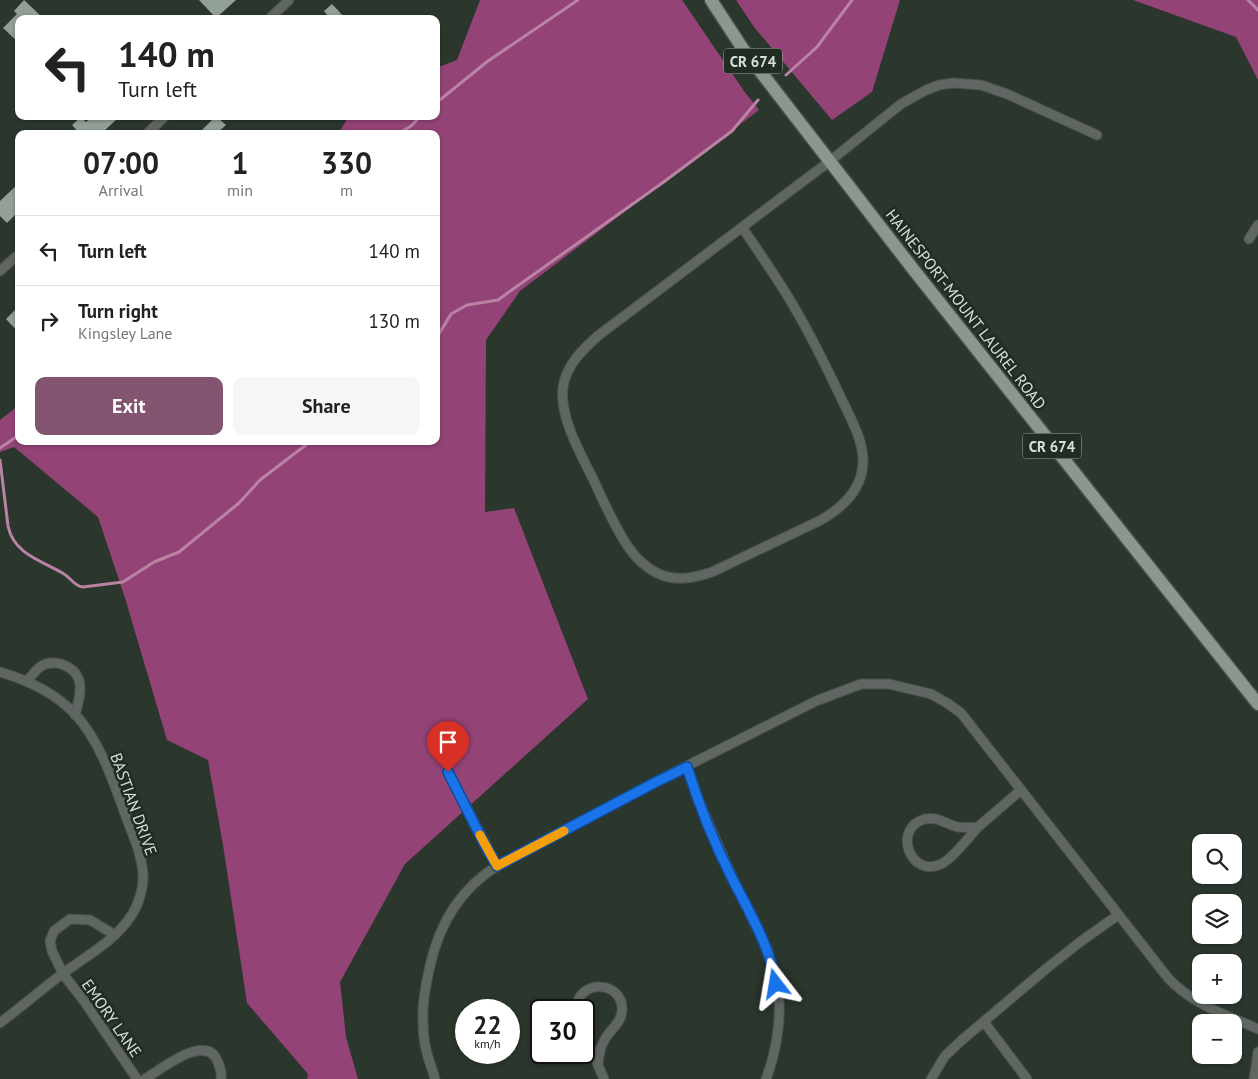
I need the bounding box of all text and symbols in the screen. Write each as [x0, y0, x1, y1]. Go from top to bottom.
text: 140 m [118, 31, 215, 77]
icon: left [35, 35, 100, 100]
road number: CR 674 [724, 48, 782, 74]
text: Turn left [118, 75, 197, 103]
text: 07:00 [83, 143, 159, 182]
text: 1 [232, 143, 249, 182]
text: 330 [321, 143, 372, 182]
text: Arrival [99, 180, 143, 200]
text: min [227, 180, 253, 200]
text: m [340, 180, 353, 200]
street label: HAINESPORT-MOUNT LAUREL ROAD [882, 205, 1050, 413]
icon: left [35, 237, 63, 265]
text: Turn left [78, 239, 147, 263]
text: 140 m [368, 239, 420, 263]
text: Turn right [78, 299, 158, 323]
icon: right [35, 307, 63, 335]
text: 130 m [368, 309, 420, 333]
text: Kingsley Lane [78, 323, 173, 343]
button: Exit [35, 377, 223, 435]
button: Share [233, 377, 420, 435]
road number: CR 674 [1023, 434, 1081, 458]
pin [427, 721, 469, 772]
icon: arrive [434, 728, 462, 756]
street label: BASTIAN DRIVE [106, 750, 162, 858]
map controls [1192, 834, 1242, 1064]
button: search [1192, 834, 1242, 884]
button: layers [1192, 894, 1242, 944]
button: + [1192, 954, 1242, 1004]
position arrow [749, 957, 801, 1009]
street label: EMORY LANE [78, 975, 146, 1061]
speed limit sign: 30 [530, 999, 595, 1064]
text: 22 [473, 1009, 502, 1041]
button: − [1192, 1014, 1242, 1064]
text: km/h [474, 1036, 501, 1051]

